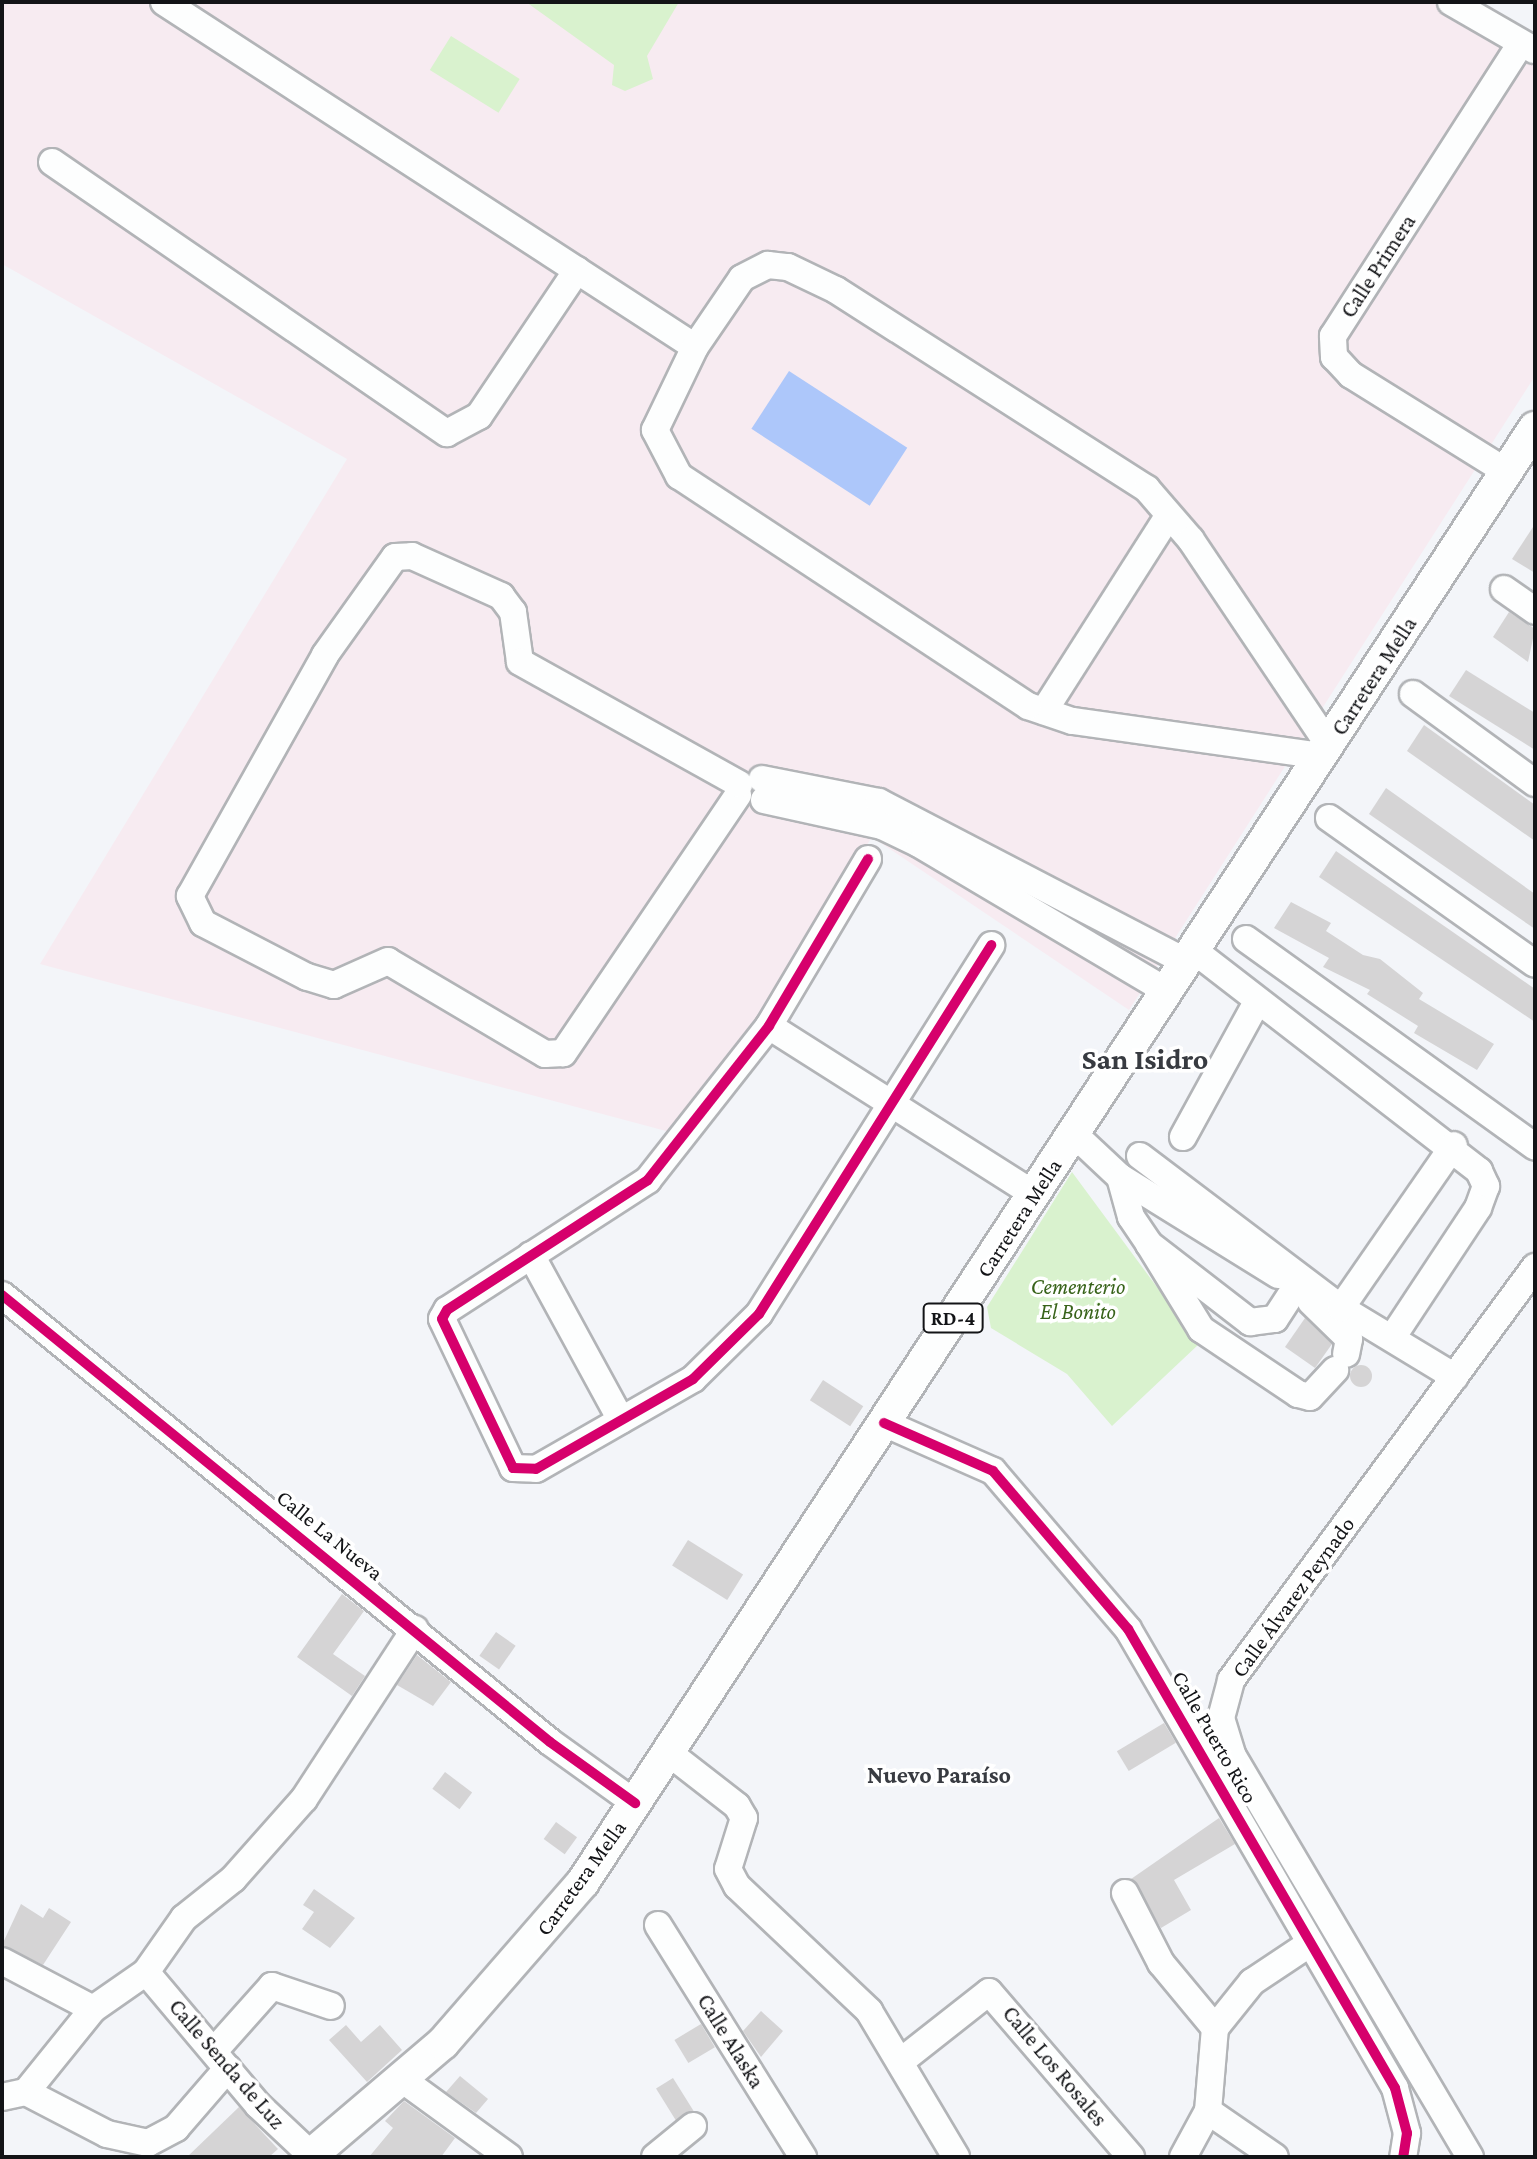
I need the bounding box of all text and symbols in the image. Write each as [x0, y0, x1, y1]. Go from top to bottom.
street label: Calle Primera [1335, 209, 1421, 323]
street label: Carretera Mella [1326, 612, 1422, 740]
district label: San Isidro [1082, 1041, 1208, 1077]
street label: Carretera Mella [971, 1154, 1067, 1282]
park label: Cementerio El Bonito [1031, 1273, 1125, 1324]
road number: RD-4 [921, 1302, 985, 1334]
street label: Calle La Nueva [271, 1484, 389, 1586]
street label: Calle Álvarez Peynado [1226, 1511, 1360, 1683]
street label: Calle Puerto Rico [1166, 1666, 1264, 1808]
district label: Nuevo Paraíso [867, 1761, 1011, 1789]
street label: Carretera Mella [530, 1815, 632, 1941]
street label: Calle Alaska [692, 1989, 770, 2093]
street label: Calle Senda de Luz [163, 1994, 291, 2134]
street label: Calle Los Rosales [997, 2001, 1113, 2131]

